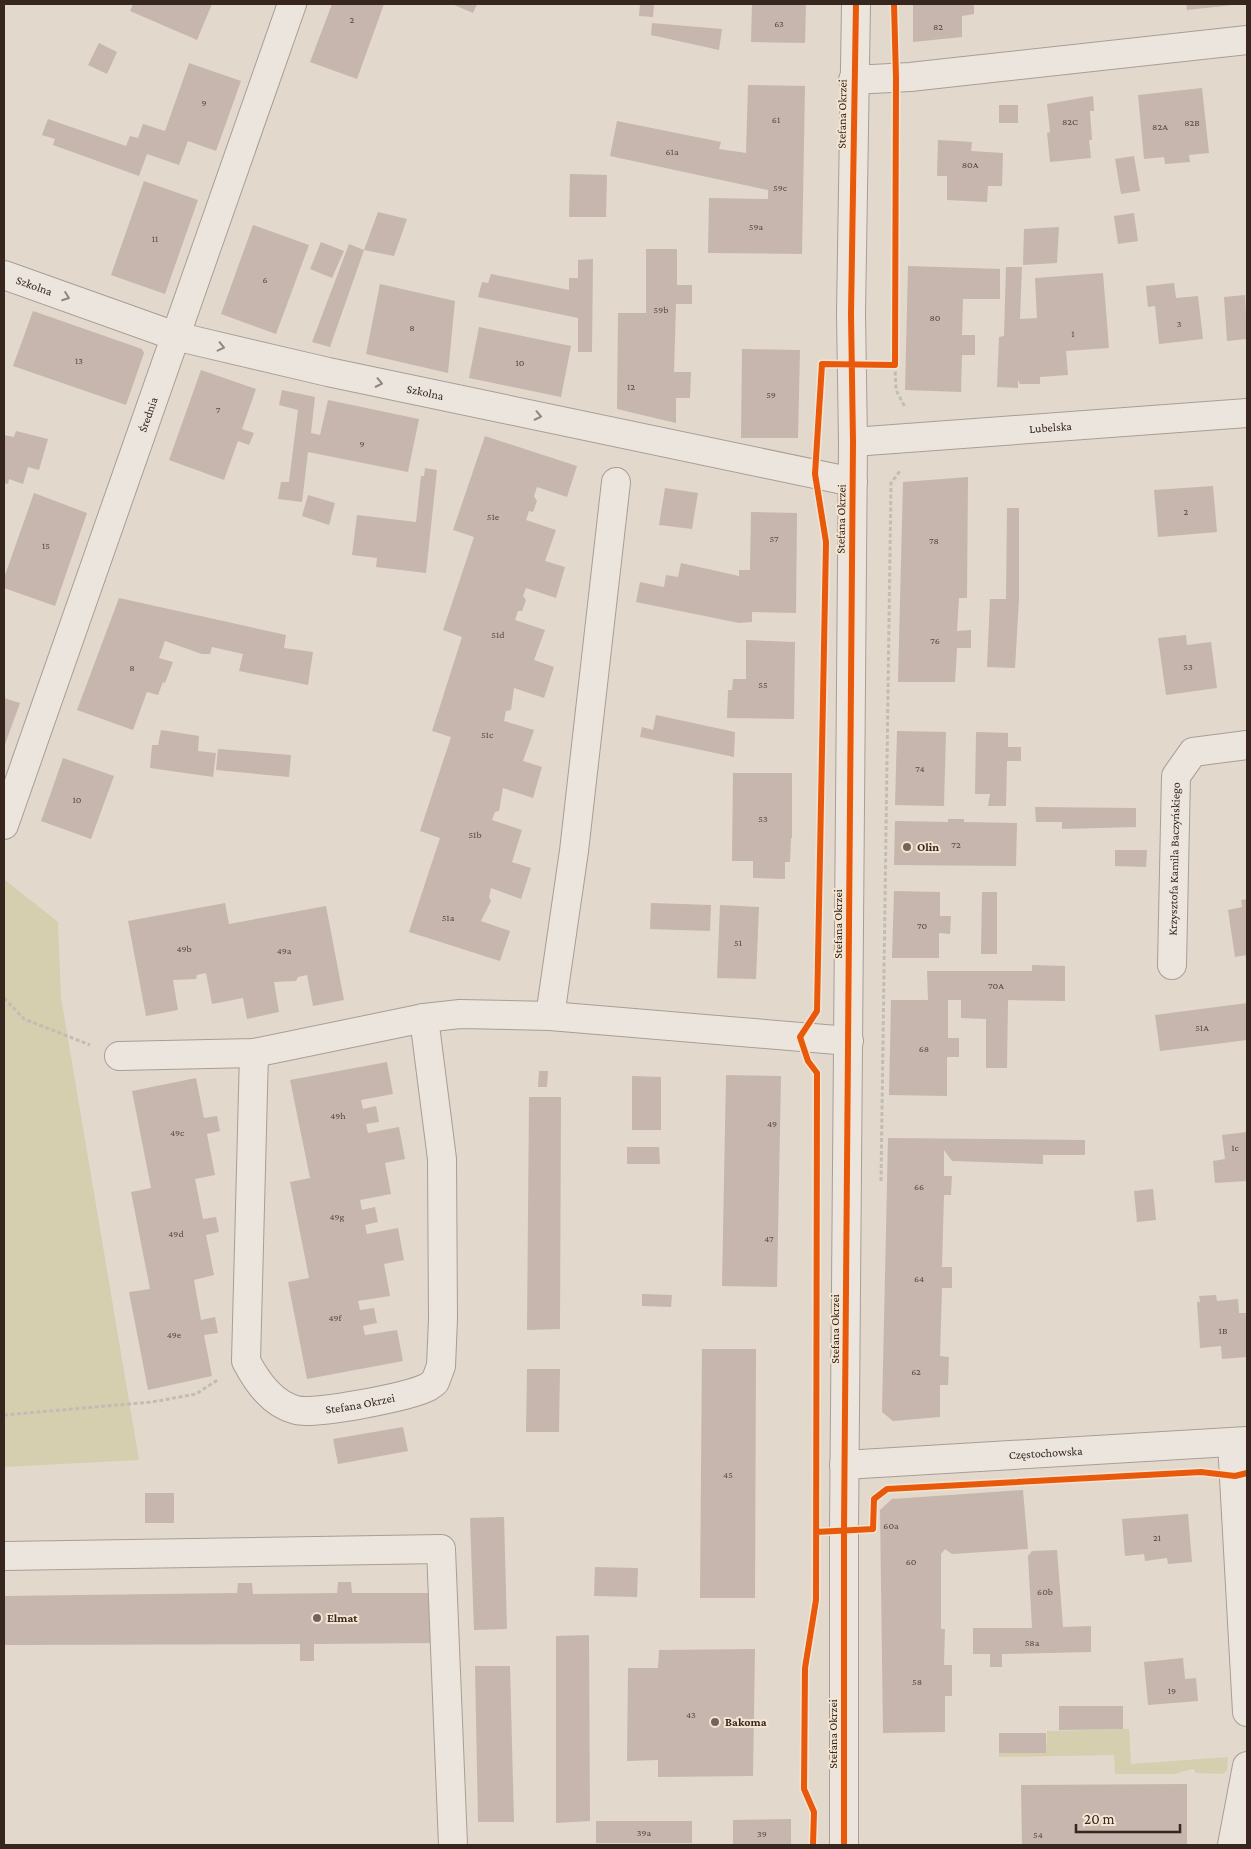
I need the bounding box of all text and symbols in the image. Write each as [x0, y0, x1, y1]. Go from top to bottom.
house number: 2 [350, 14, 355, 25]
house number: 63 [774, 18, 784, 29]
house number: 82 [933, 21, 943, 32]
street label: Stefana Okrzei [834, 79, 850, 149]
house number: 9 [201, 97, 207, 108]
house number: 61 [772, 114, 780, 125]
house number: 82C [1062, 116, 1078, 127]
house number: 82B [1184, 117, 1200, 128]
house number: 82A [1152, 121, 1168, 132]
house number: 61a [665, 146, 679, 157]
house number: 80A [962, 159, 979, 170]
house number: 59c [773, 182, 788, 193]
house number: 59a [749, 221, 764, 232]
house number: 11 [152, 233, 158, 244]
street label: Szkolna [14, 273, 55, 299]
house number: 6 [262, 274, 268, 285]
one-way arrow [61, 291, 70, 301]
house number: 59b [654, 304, 668, 315]
house number: 80 [929, 312, 941, 323]
house number: 3 [1177, 318, 1182, 329]
house number: 8 [409, 322, 415, 333]
house number: 1 [1071, 328, 1075, 339]
one-way arrow [216, 341, 225, 352]
house number: 13 [75, 355, 83, 366]
house number: 10 [516, 357, 525, 368]
one-way arrow [375, 377, 384, 388]
house number: 12 [627, 381, 635, 392]
street label: Szkolna [405, 382, 445, 403]
house number: 59 [766, 389, 776, 400]
street label: Średnia [135, 395, 161, 434]
house number: 7 [216, 404, 221, 415]
one-way arrow [534, 410, 543, 421]
street label: Lubelska [1029, 419, 1073, 436]
house number: 9 [359, 438, 365, 449]
street label: Stefana Okrzei [833, 484, 849, 554]
house number: 2 [1184, 506, 1189, 517]
house number: 51e [487, 511, 500, 522]
house number: 57 [769, 533, 779, 544]
house number: 78 [929, 535, 939, 546]
house number: 15 [42, 540, 50, 551]
house number: 51d [491, 629, 505, 640]
house number: 76 [930, 635, 940, 646]
house number: 53 [1183, 661, 1193, 672]
house number: 8 [129, 662, 135, 673]
house number: 55 [758, 679, 768, 690]
house number: 51c [481, 729, 494, 740]
house number: 74 [915, 763, 925, 774]
street label: Krzysztofa Kamila Baczyńskiego [1166, 782, 1183, 936]
house number: 10 [73, 794, 82, 805]
house number: 53 [758, 813, 768, 824]
house number: 51b [468, 829, 482, 840]
house number: 72 [951, 839, 961, 850]
place label: Olin [917, 840, 939, 854]
marker: Olin [901, 841, 913, 853]
street label: Stefana Okrzei [831, 889, 845, 959]
house number: 51a [442, 912, 455, 923]
house number: 70 [917, 920, 927, 931]
house number: 51 [734, 937, 742, 948]
house number: 49b [176, 943, 192, 954]
house number: 49a [277, 945, 292, 956]
house number: 70A [988, 980, 1004, 991]
house number: 51A [1195, 1022, 1209, 1033]
house number: 68 [919, 1043, 929, 1054]
house number: 49h [330, 1110, 346, 1121]
house number: 49 [767, 1118, 777, 1129]
house number: 49c [170, 1127, 185, 1138]
house number: 1c [1231, 1142, 1240, 1153]
house number: 66 [914, 1181, 924, 1192]
house number: 49g [330, 1211, 345, 1222]
house number: 49d [168, 1228, 184, 1239]
house number: 47 [764, 1233, 774, 1244]
house number: 64 [914, 1273, 924, 1284]
street label: Stefana Okrzei [828, 1294, 842, 1364]
house number: 49f [328, 1312, 343, 1323]
house number: 1B [1219, 1325, 1228, 1336]
house number: 49e [167, 1329, 182, 1340]
house number: 62 [911, 1366, 921, 1377]
street label: Stefana Okrzei [325, 1390, 396, 1417]
street label: Częstochowska [1008, 1444, 1083, 1462]
house number: 45 [723, 1469, 733, 1480]
house number: 60a [883, 1520, 899, 1531]
house number: 21 [1153, 1532, 1161, 1543]
house number: 60 [906, 1556, 917, 1567]
house number: 60b [1037, 1586, 1053, 1597]
place label: Elmat [327, 1611, 358, 1625]
marker: Elmat [311, 1612, 323, 1624]
house number: 58a [1025, 1637, 1040, 1648]
house number: 58 [912, 1676, 922, 1687]
house number: 19 [1168, 1685, 1176, 1696]
street label: Stefana Okrzei [826, 1699, 840, 1769]
house number: 43 [686, 1709, 696, 1720]
place label: Bakoma [725, 1715, 767, 1729]
marker: Bakoma [709, 1716, 721, 1728]
scale bar [1076, 1802, 1180, 1834]
text: 20 m [1084, 1811, 1115, 1827]
house number: 39a [637, 1827, 652, 1838]
house number: 39 [757, 1828, 767, 1839]
house number: 54 [1033, 1829, 1043, 1840]

